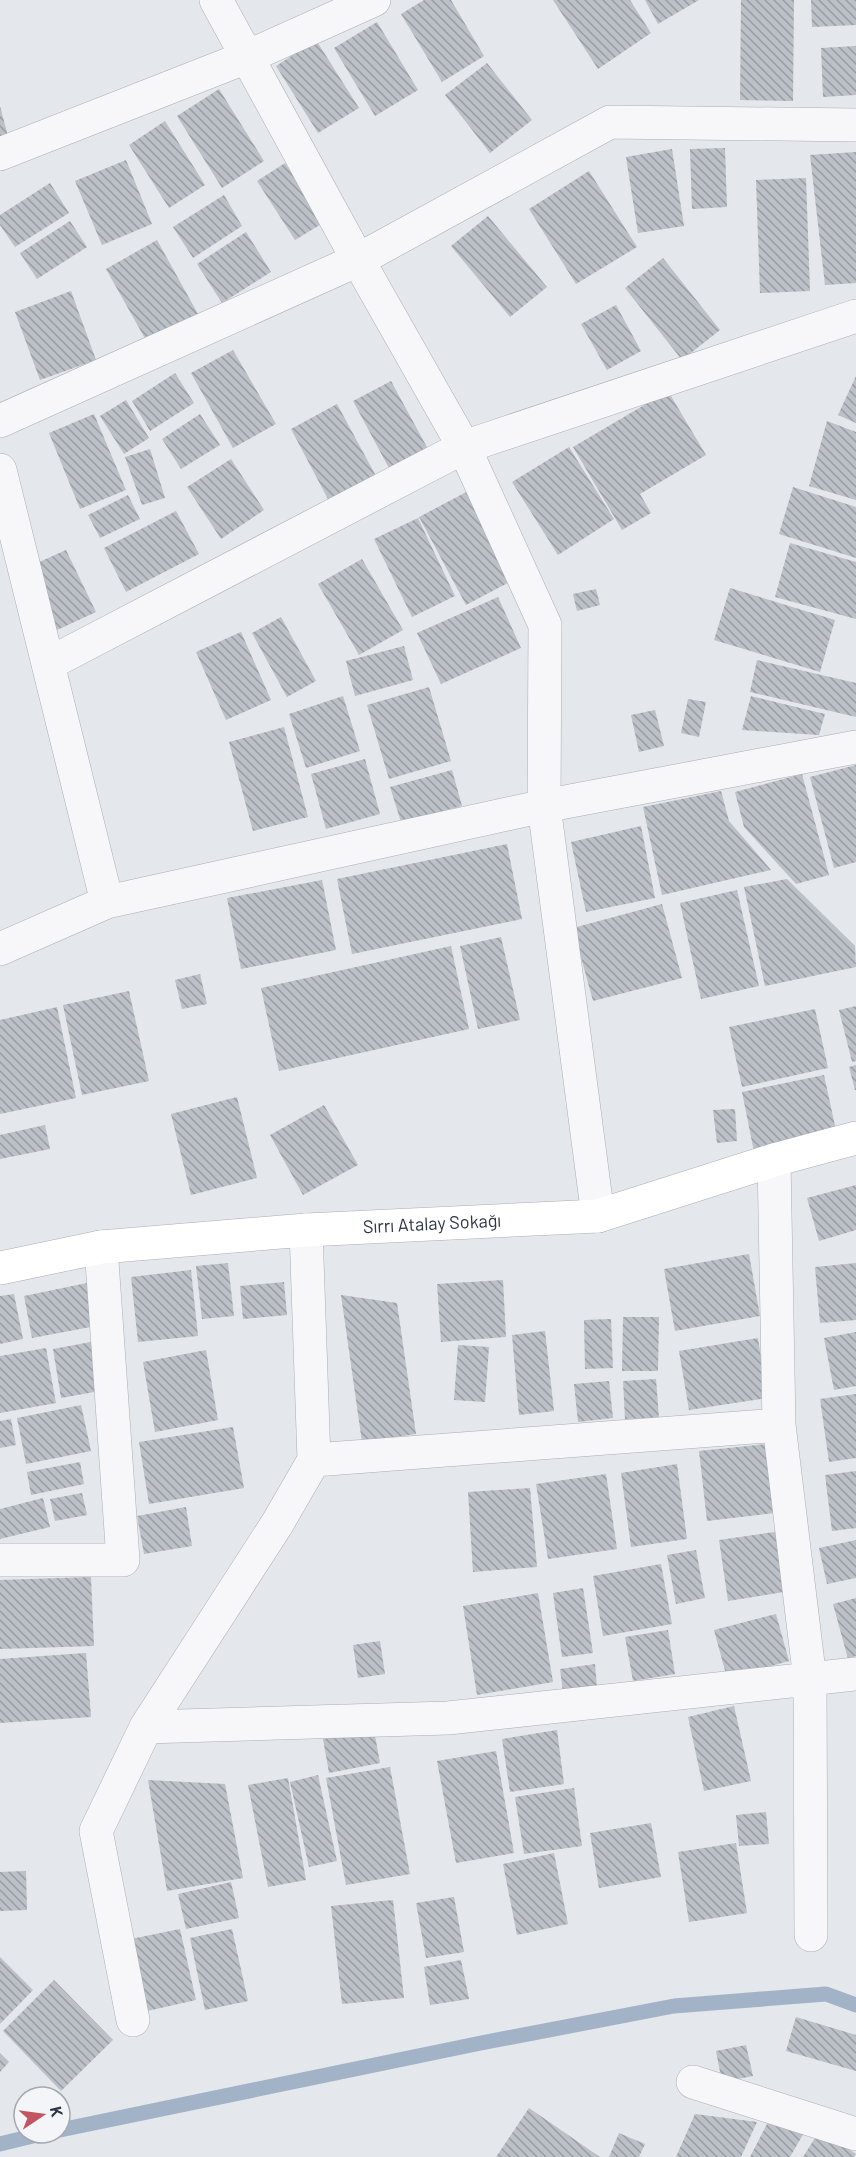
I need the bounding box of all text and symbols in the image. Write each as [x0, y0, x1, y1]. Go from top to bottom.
street label: Sırrı Atalay Sokağı [362, 1209, 502, 1237]
north arrow [12, 2085, 72, 2145]
text: K [47, 2104, 67, 2119]

